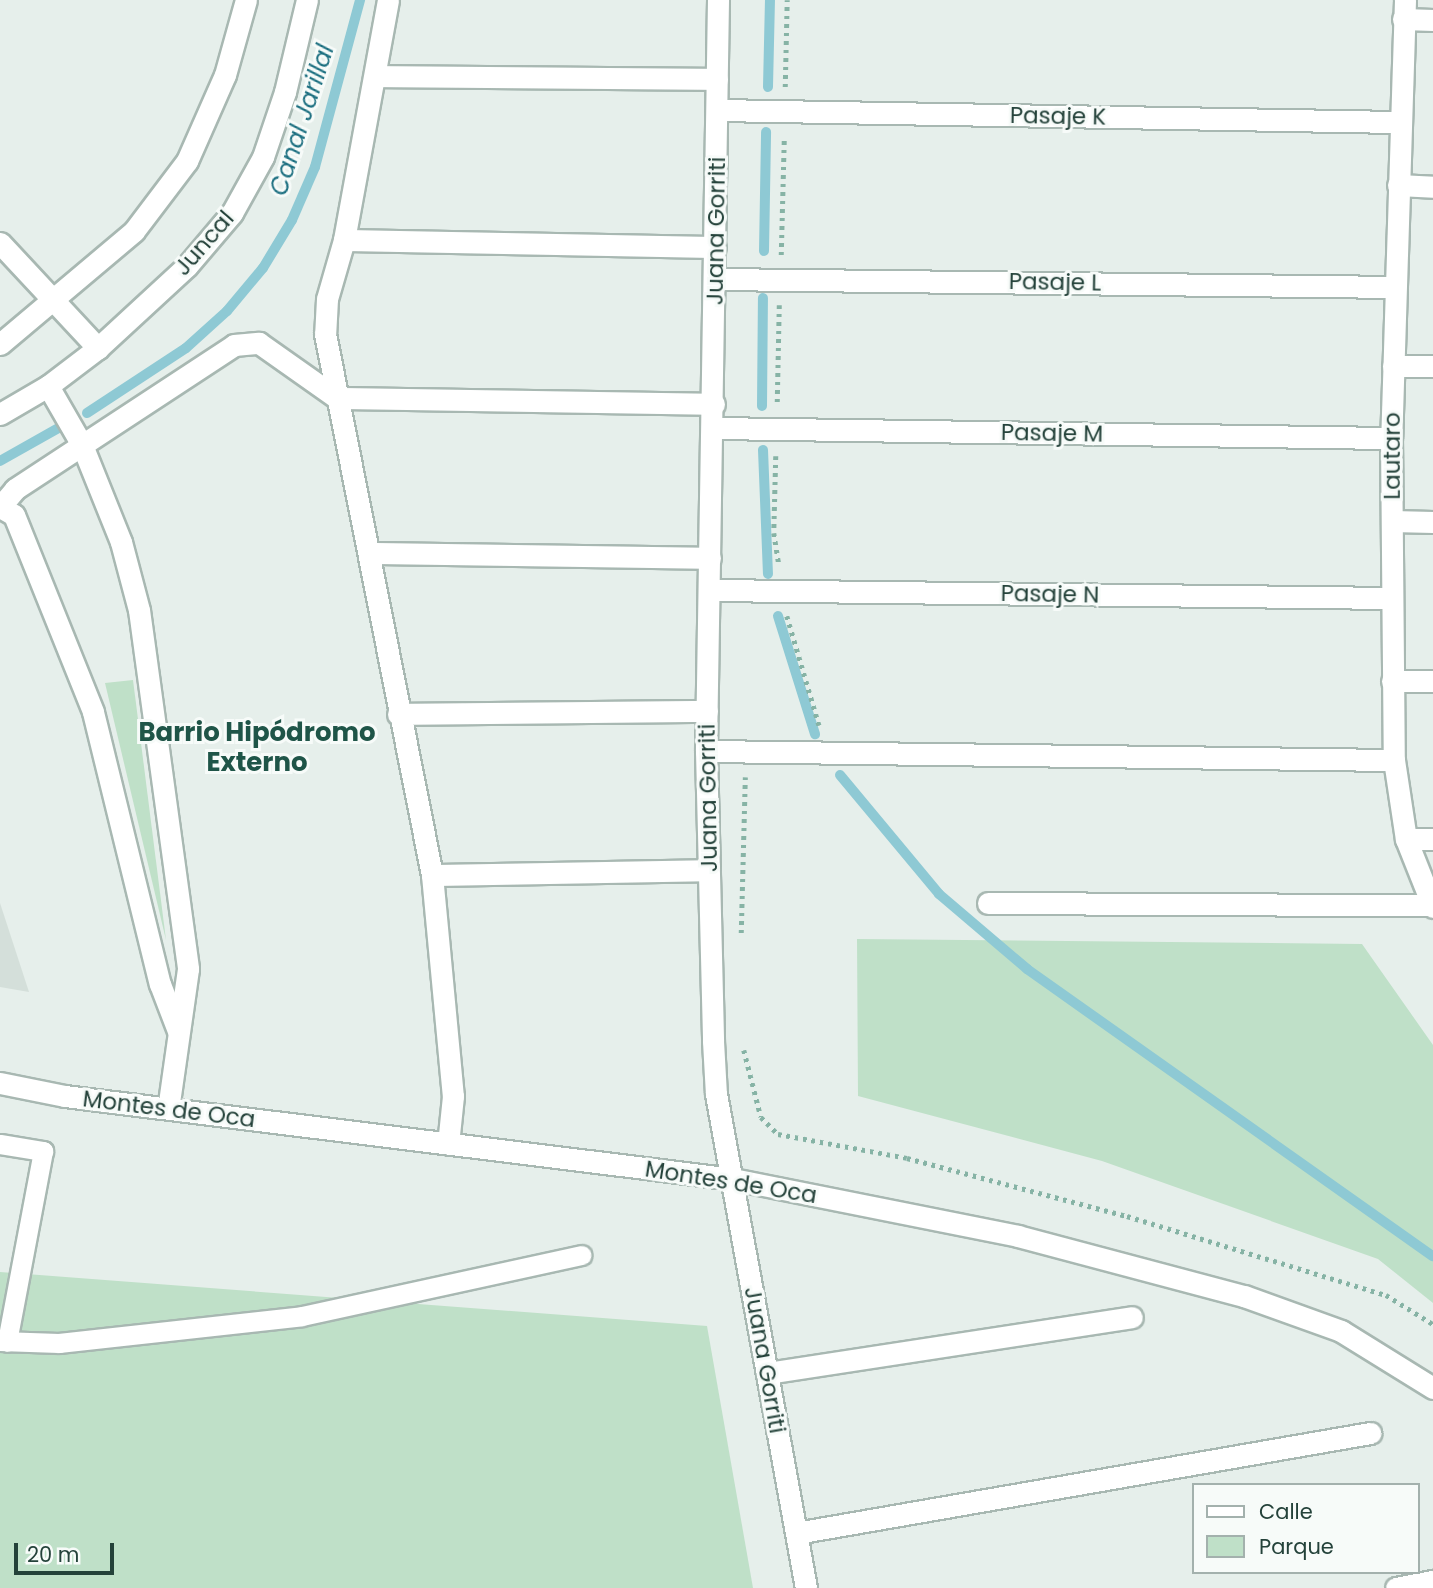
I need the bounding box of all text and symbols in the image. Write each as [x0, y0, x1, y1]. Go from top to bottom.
water label: Canal Jarillal [264, 41, 340, 199]
street label: Pasaje K [1010, 101, 1106, 131]
street label: Juana Gorriti [701, 157, 731, 305]
street label: Juncal [168, 205, 240, 281]
street label: Pasaje L [1009, 267, 1101, 297]
street label: Lautaro [1378, 412, 1406, 500]
street label: Pasaje M [1001, 418, 1103, 448]
street label: Pasaje N [1000, 579, 1100, 609]
district label: Barrio Hipódromo Externo [138, 717, 376, 778]
street label: Juana Gorriti [693, 724, 723, 872]
street label: Montes de Oca [81, 1085, 257, 1133]
street label: Montes de Oca [643, 1155, 819, 1209]
street label: Juana Gorriti [739, 1285, 791, 1435]
legend [1192, 1483, 1419, 1574]
text: Calle [1259, 1497, 1313, 1526]
scale bar [18, 1528, 117, 1572]
text: Parque [1259, 1532, 1334, 1561]
text: 20 m [27, 1540, 80, 1569]

